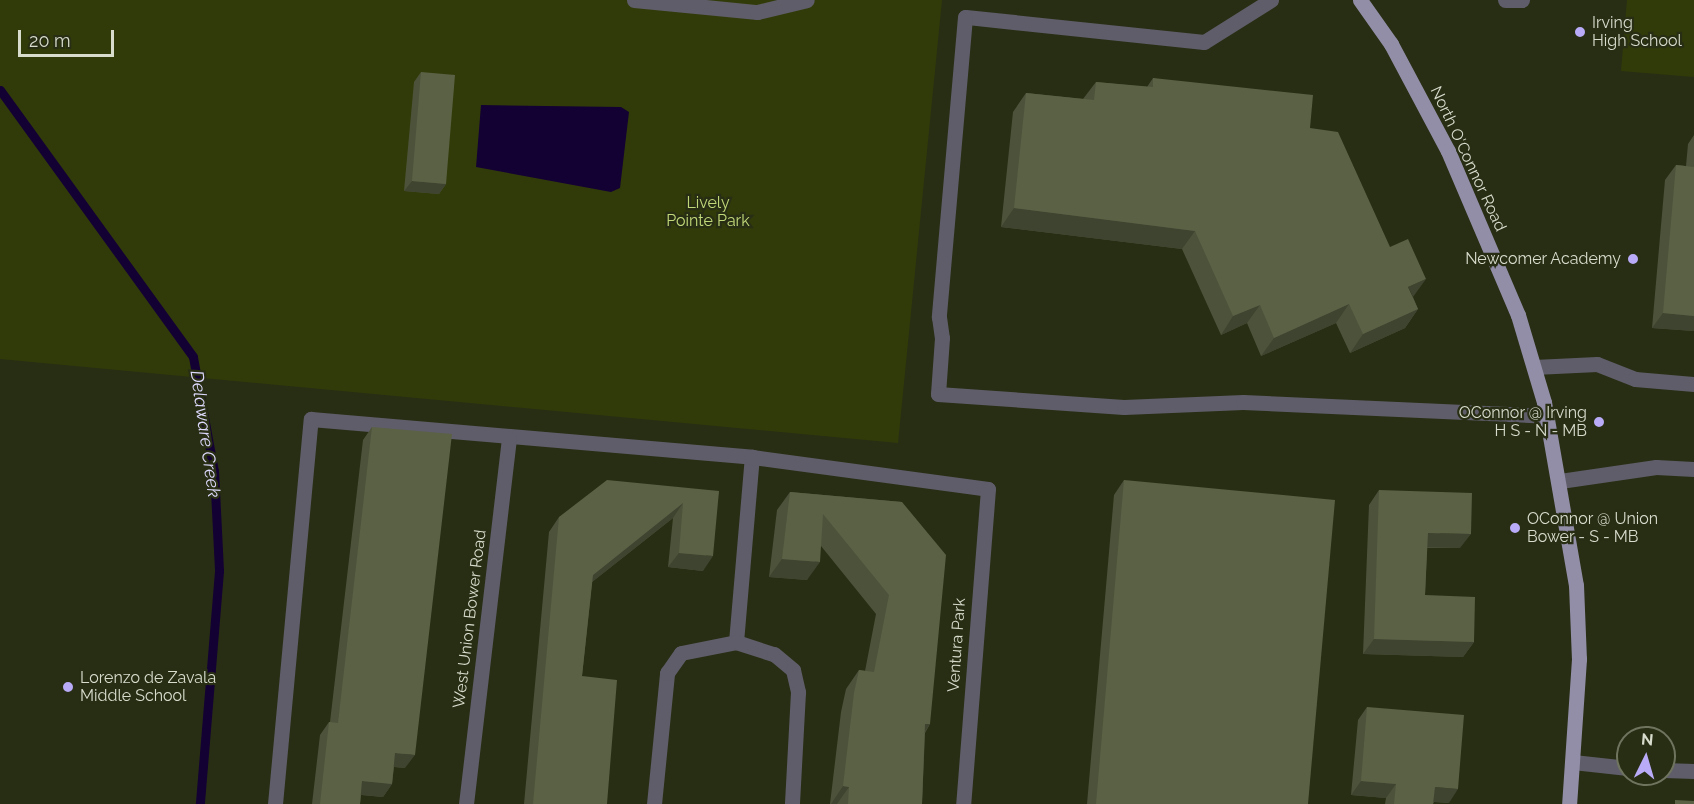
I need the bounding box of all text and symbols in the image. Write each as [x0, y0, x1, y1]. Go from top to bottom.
place label: Irving High School [1592, 13, 1682, 51]
scale bar [21, 18, 117, 56]
marker: Irving High School [1573, 25, 1587, 39]
text: 20 m [29, 30, 71, 51]
street label: North O'Connor Road [1426, 83, 1510, 235]
park label: Lively Pointe Park [666, 193, 750, 231]
place label: Newcomer Academy [1464, 249, 1621, 269]
marker: Newcomer Academy [1626, 252, 1640, 266]
water label: Delaware Creek [185, 369, 225, 499]
place label: OConnor @ Irving H S - N - MB [1458, 403, 1587, 441]
marker: OConnor @ Irving H S - N - MB [1592, 415, 1606, 429]
place label: OConnor @ Union Bower - S - MB [1527, 509, 1659, 547]
marker: OConnor @ Union Bower - S - MB [1508, 521, 1522, 535]
street label: West Union Bower Road [450, 528, 490, 710]
street label: Ventura Park [944, 597, 970, 693]
place label: Lorenzo de Zavala Middle School [80, 668, 216, 706]
marker: Lorenzo de Zavala Middle School [61, 680, 75, 694]
north arrow [1616, 726, 1676, 786]
text: N [1641, 730, 1654, 750]

